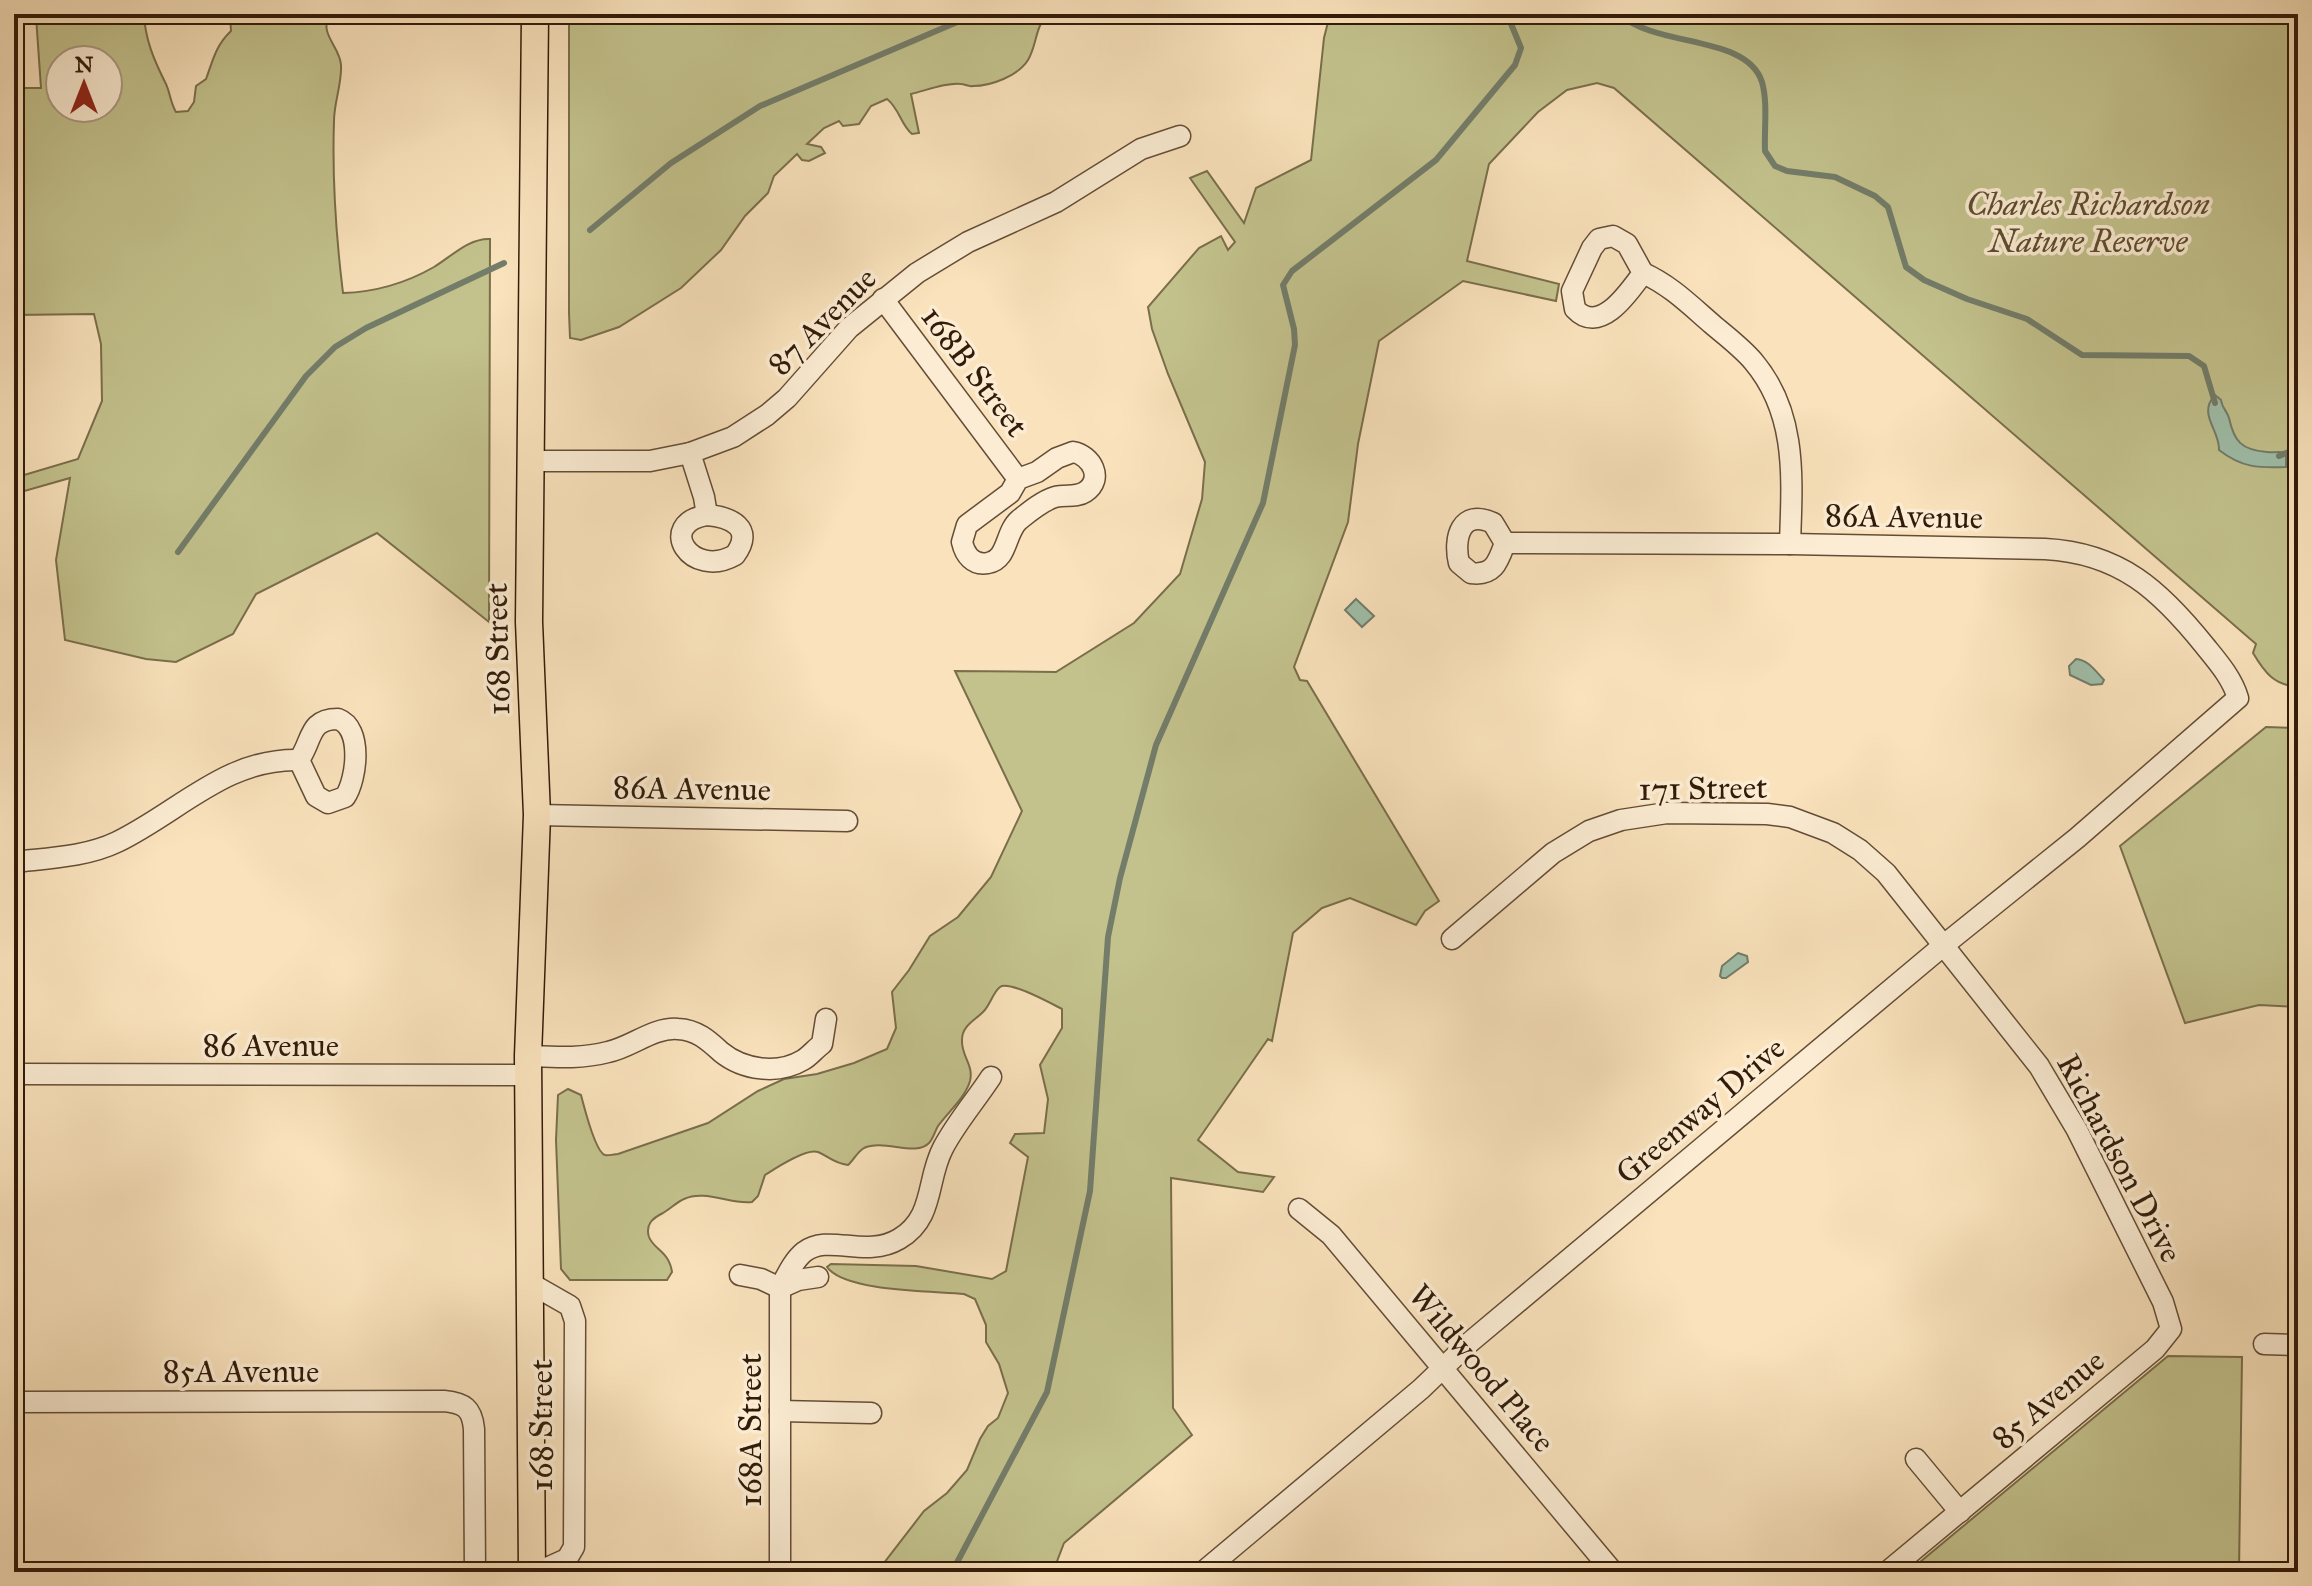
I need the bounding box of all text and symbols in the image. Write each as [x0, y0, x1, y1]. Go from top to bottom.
north arrow [44, 44, 124, 124]
text: N [75, 51, 94, 78]
park label: Charles Richardson Nature Reserve [1966, 185, 2210, 261]
street label: 87 Avenue [760, 259, 885, 384]
street label: 168B Street [913, 298, 1036, 444]
street label: 86A Avenue [1825, 496, 1983, 537]
street label: 168 Street [477, 582, 518, 716]
street label: 86A Avenue [613, 768, 771, 809]
street label: 171 Street [1638, 768, 1768, 809]
street label: 86 Avenue [203, 1026, 339, 1065]
street label: Greenway Drive [1608, 1028, 1793, 1192]
street label: Richardson Drive [2048, 1047, 2191, 1269]
street label: Wildwood Place [1400, 1276, 1563, 1460]
street label: 85 Avenue [1984, 1341, 2113, 1458]
street label: 85A Avenue [163, 1352, 319, 1391]
street label: 168A Street [731, 1353, 770, 1507]
street label: 168 Street [522, 1359, 561, 1491]

